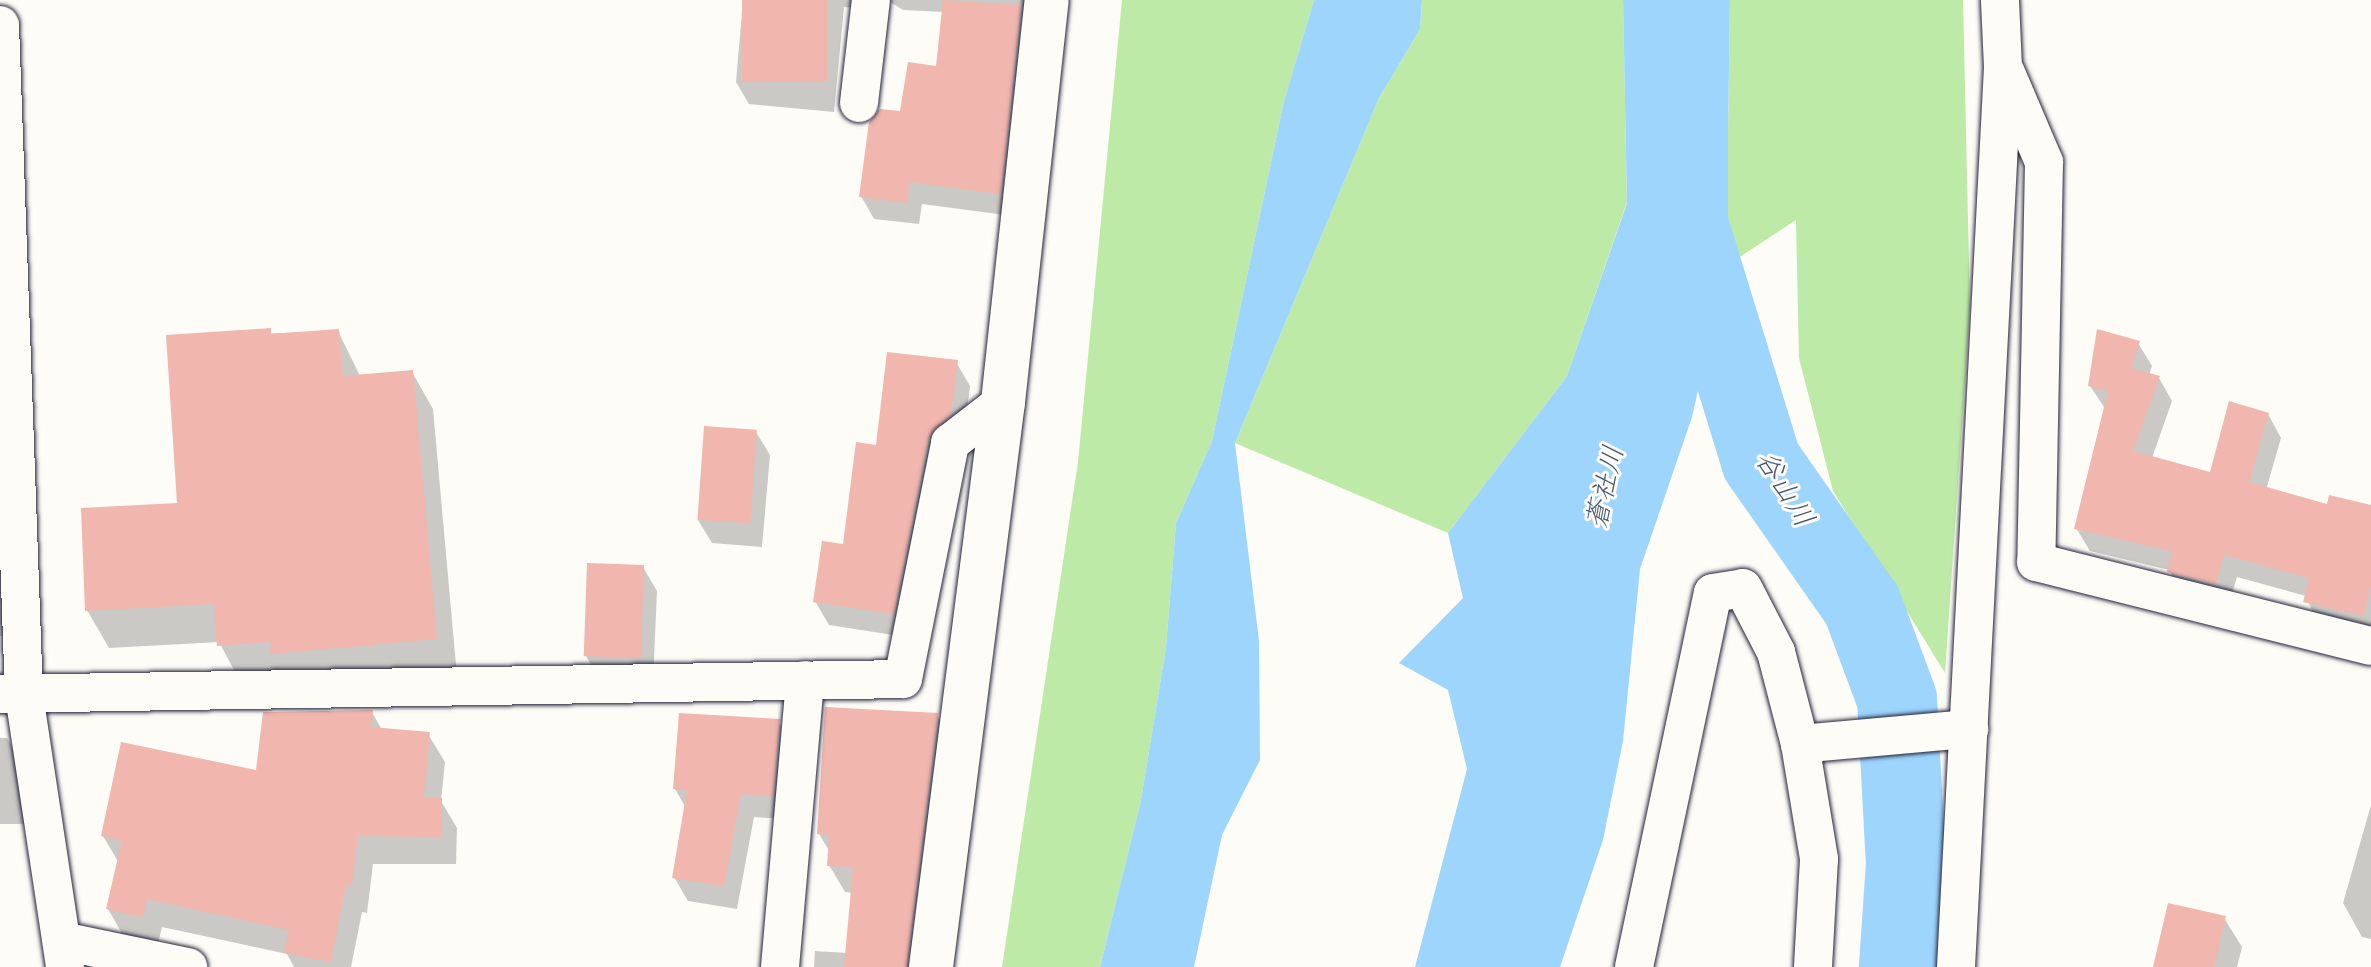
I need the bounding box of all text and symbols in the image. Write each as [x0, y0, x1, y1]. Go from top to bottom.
water label: 蒼社川 [1579, 442, 1631, 532]
water label: 谷山川 [1748, 444, 1822, 534]

